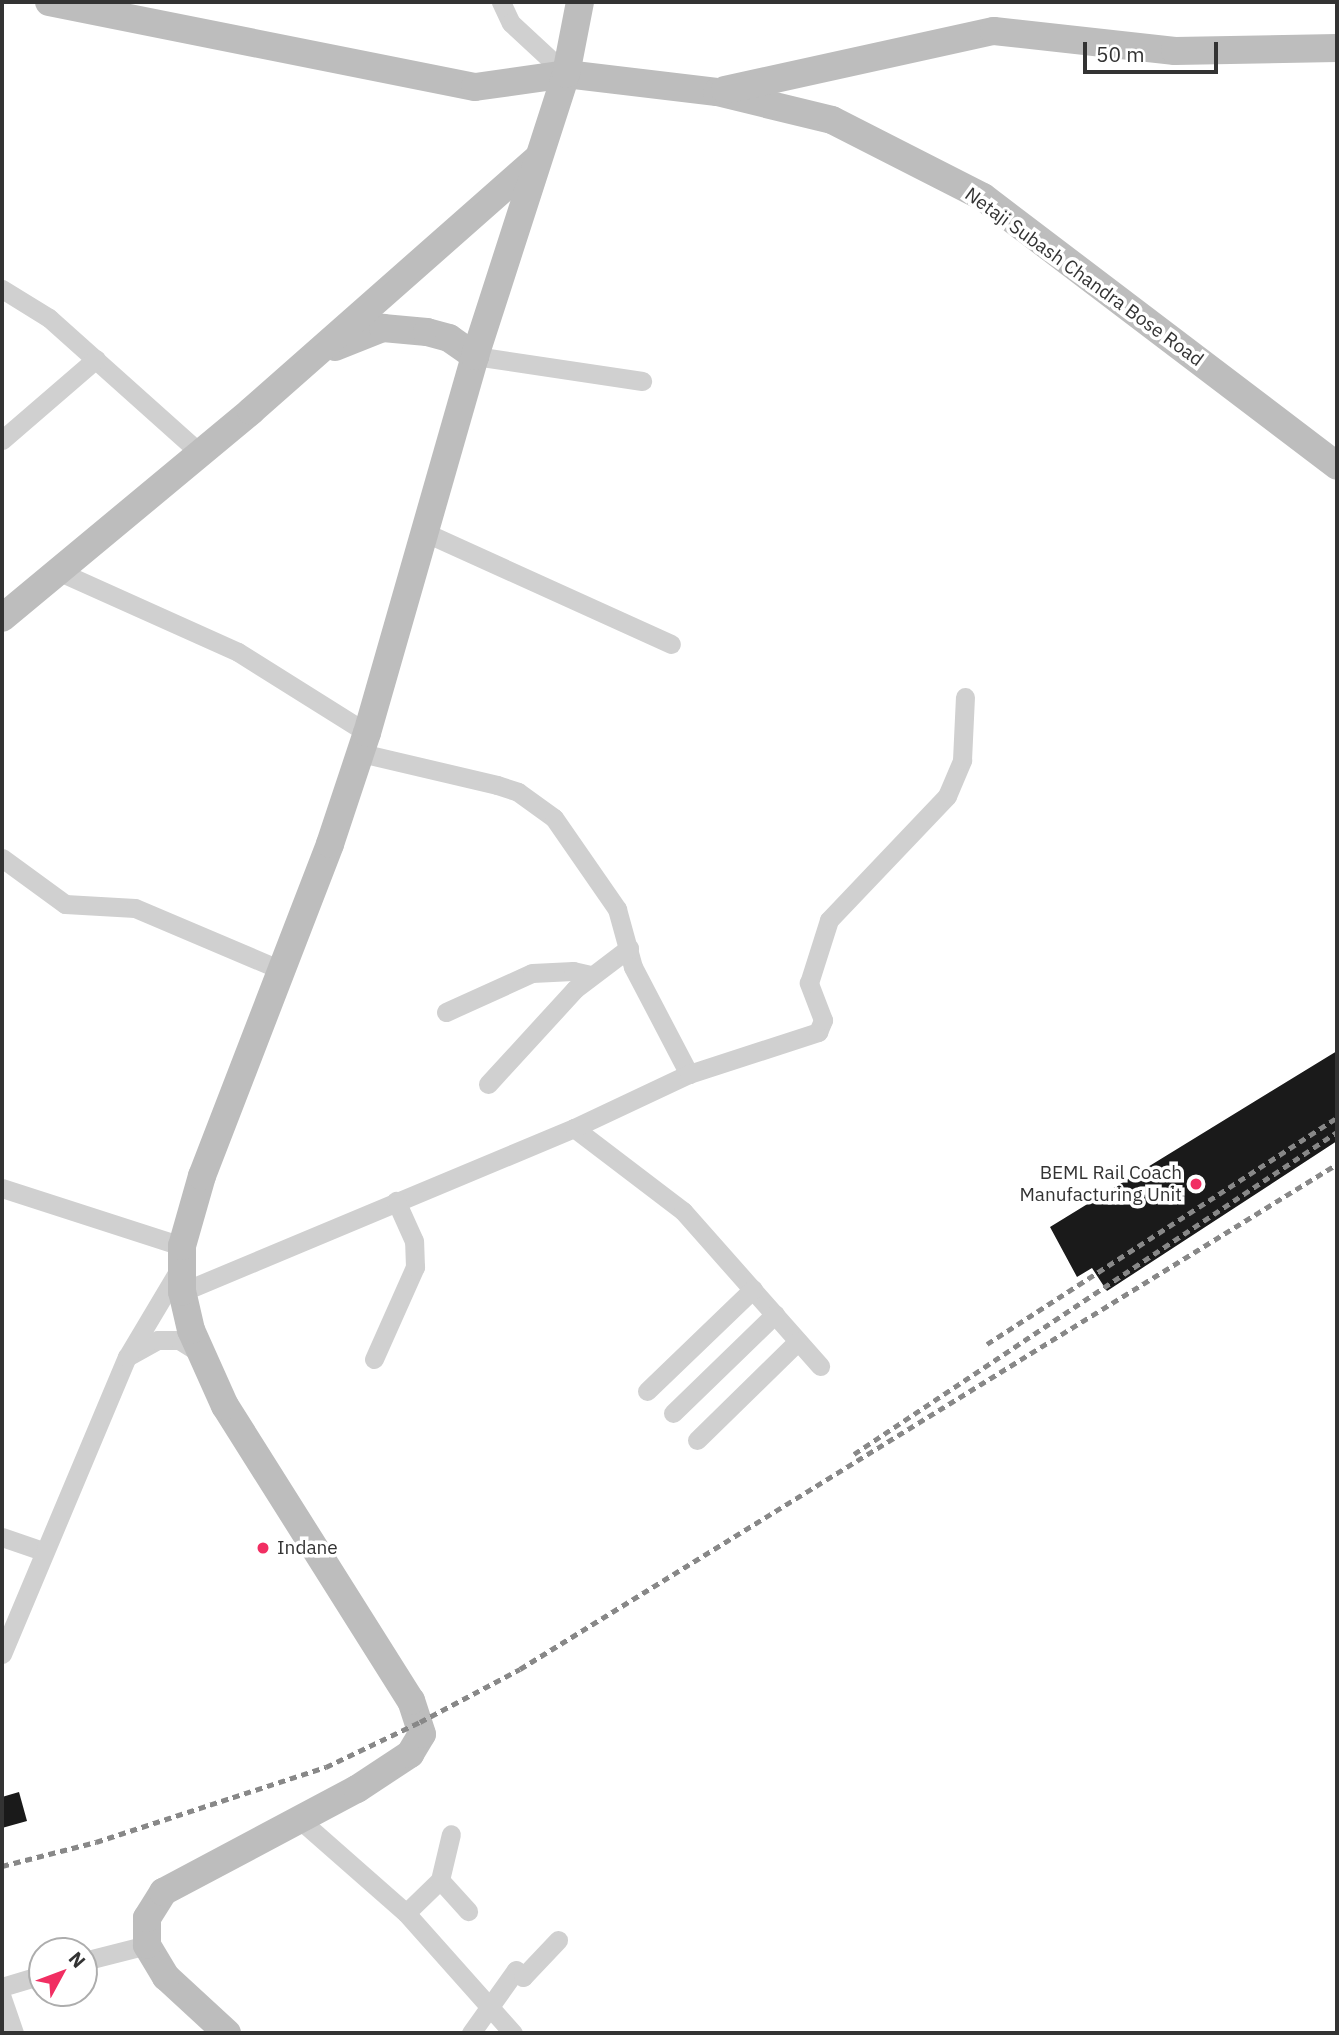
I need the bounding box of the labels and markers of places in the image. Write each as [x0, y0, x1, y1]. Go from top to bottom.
place label: BEML Rail Coach Manufacturing Unit [1019, 1162, 1182, 1206]
marker: BEML Rail Coach Manufacturing Unit [1188, 1176, 1204, 1192]
place label: Indane [277, 1537, 338, 1559]
marker: Indane [255, 1540, 271, 1556]

